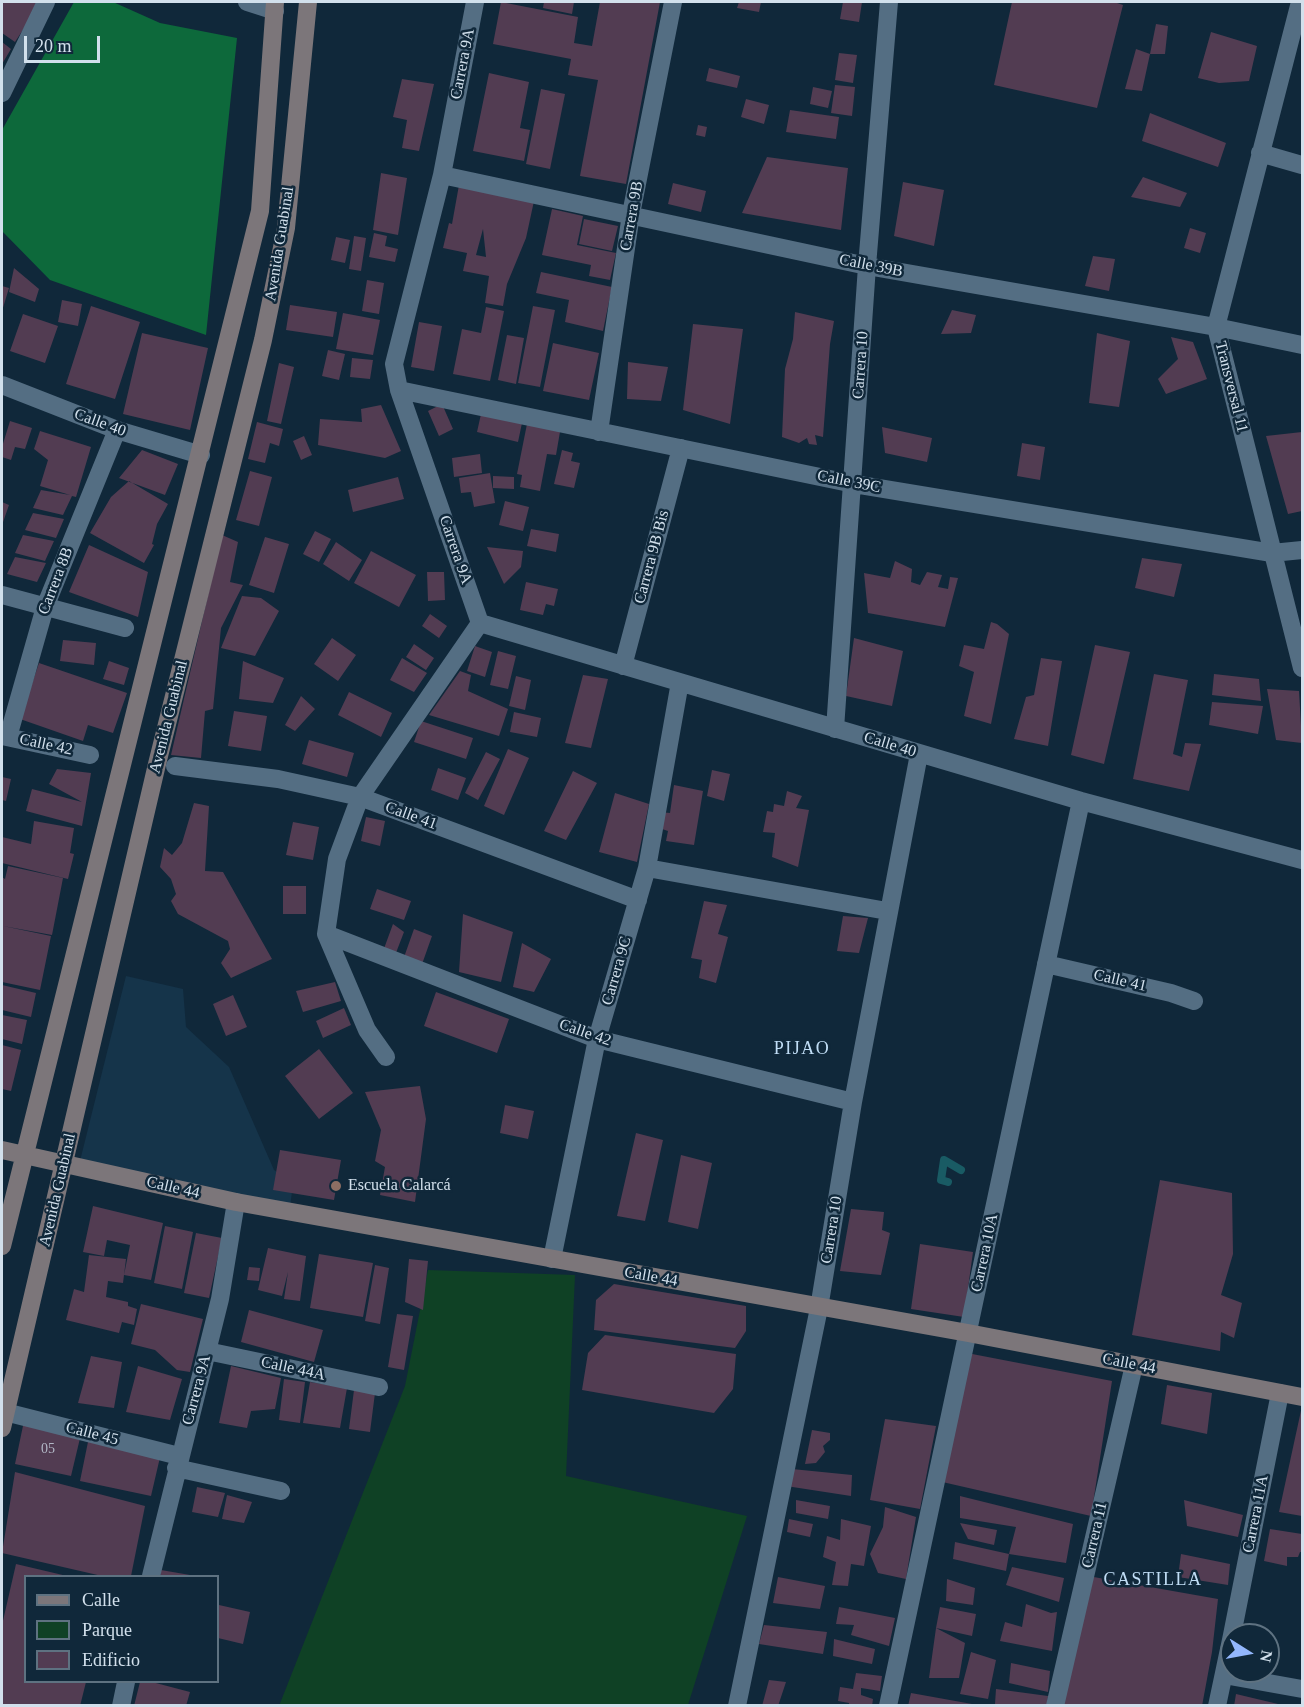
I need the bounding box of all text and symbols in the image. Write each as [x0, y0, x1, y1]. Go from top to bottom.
scale bar [27, 24, 104, 62]
street label: Carrera 9A [447, 27, 479, 101]
text: 20 m [35, 36, 72, 56]
street label: Carrera 9B [616, 180, 648, 252]
street label: Avenida Guabinal [261, 185, 299, 303]
street label: Calle 39B [838, 250, 904, 282]
street label: Carrera 10 [849, 330, 873, 400]
street label: Transversal 11 [1210, 339, 1252, 435]
street label: Calle 40 [71, 405, 129, 441]
street label: Calle 39C [816, 466, 882, 498]
street label: Carrera 9B Bis [630, 508, 674, 606]
street label: Carrera 9A [434, 513, 476, 587]
street label: Carrera 8B [34, 545, 78, 617]
street label: Avenida Guabinal [146, 659, 192, 775]
street label: Calle 40 [861, 728, 919, 762]
street label: Calle 42 [18, 730, 74, 760]
street label: Calle 41 [382, 798, 440, 834]
street label: Carrera 9C [598, 934, 636, 1008]
street label: Calle 41 [1092, 966, 1148, 996]
street label: Calle 42 [556, 1015, 614, 1051]
district label: PIJAO [774, 1038, 830, 1060]
street label: Avenida Guabinal [36, 1131, 80, 1249]
street label: Calle 44 [145, 1173, 201, 1203]
place label: Escuela Calarcá [348, 1176, 451, 1196]
marker: Escuela Calarcá [329, 1179, 343, 1193]
street label: Carrera 10 [817, 1195, 847, 1265]
street label: Carrera 10A [967, 1212, 1003, 1294]
street label: Calle 44 [623, 1263, 679, 1291]
street label: Calle 44 [1101, 1349, 1157, 1379]
street label: Carrera 9A [178, 1353, 216, 1427]
street label: Calle 44A [259, 1353, 327, 1385]
street label: Calle 45 [64, 1418, 120, 1450]
house number: 05 [41, 1441, 55, 1457]
street label: Carrera 11A [1239, 1473, 1273, 1555]
street label: Carrera 11 [1078, 1500, 1112, 1570]
district label: CASTILLA [1104, 1569, 1202, 1591]
legend [24, 1575, 219, 1683]
text: Calle [82, 1590, 120, 1610]
text: Parque [82, 1620, 132, 1640]
north arrow [1220, 1623, 1280, 1683]
text: N [1257, 1649, 1276, 1663]
text: Edificio [82, 1650, 140, 1670]

